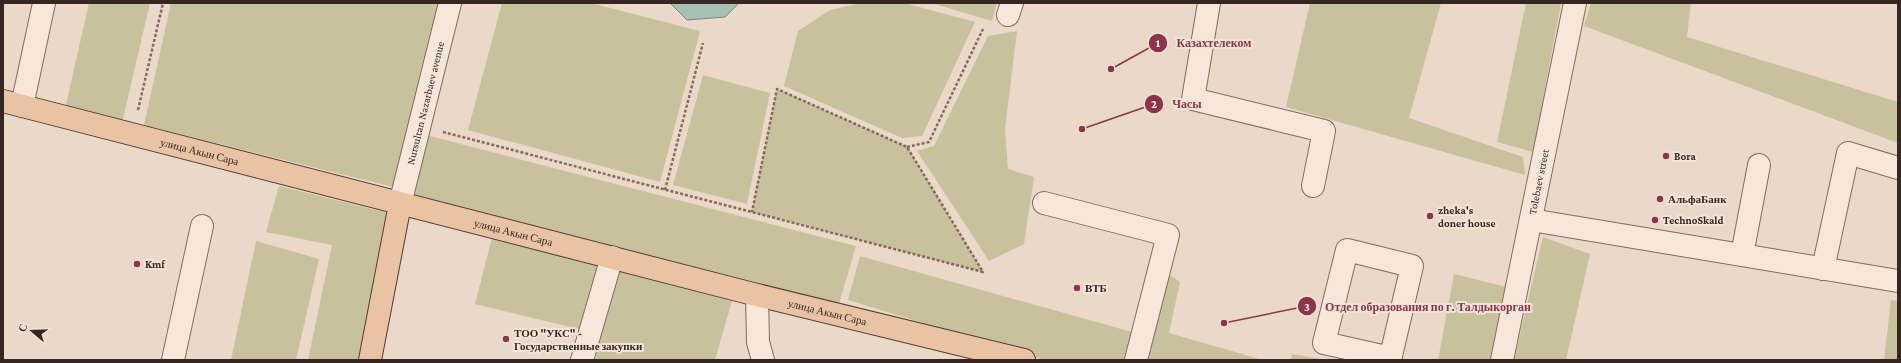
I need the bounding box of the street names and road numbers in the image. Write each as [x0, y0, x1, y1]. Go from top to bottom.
street label: Nursultan Nazarbaev avenue [404, 40, 446, 166]
street label: улица Акын Сара [159, 136, 240, 167]
street label: Tolebaev street [1526, 148, 1551, 215]
street label: улица Акын Сара [473, 216, 554, 248]
street label: улица Акын Сара [787, 297, 868, 328]

